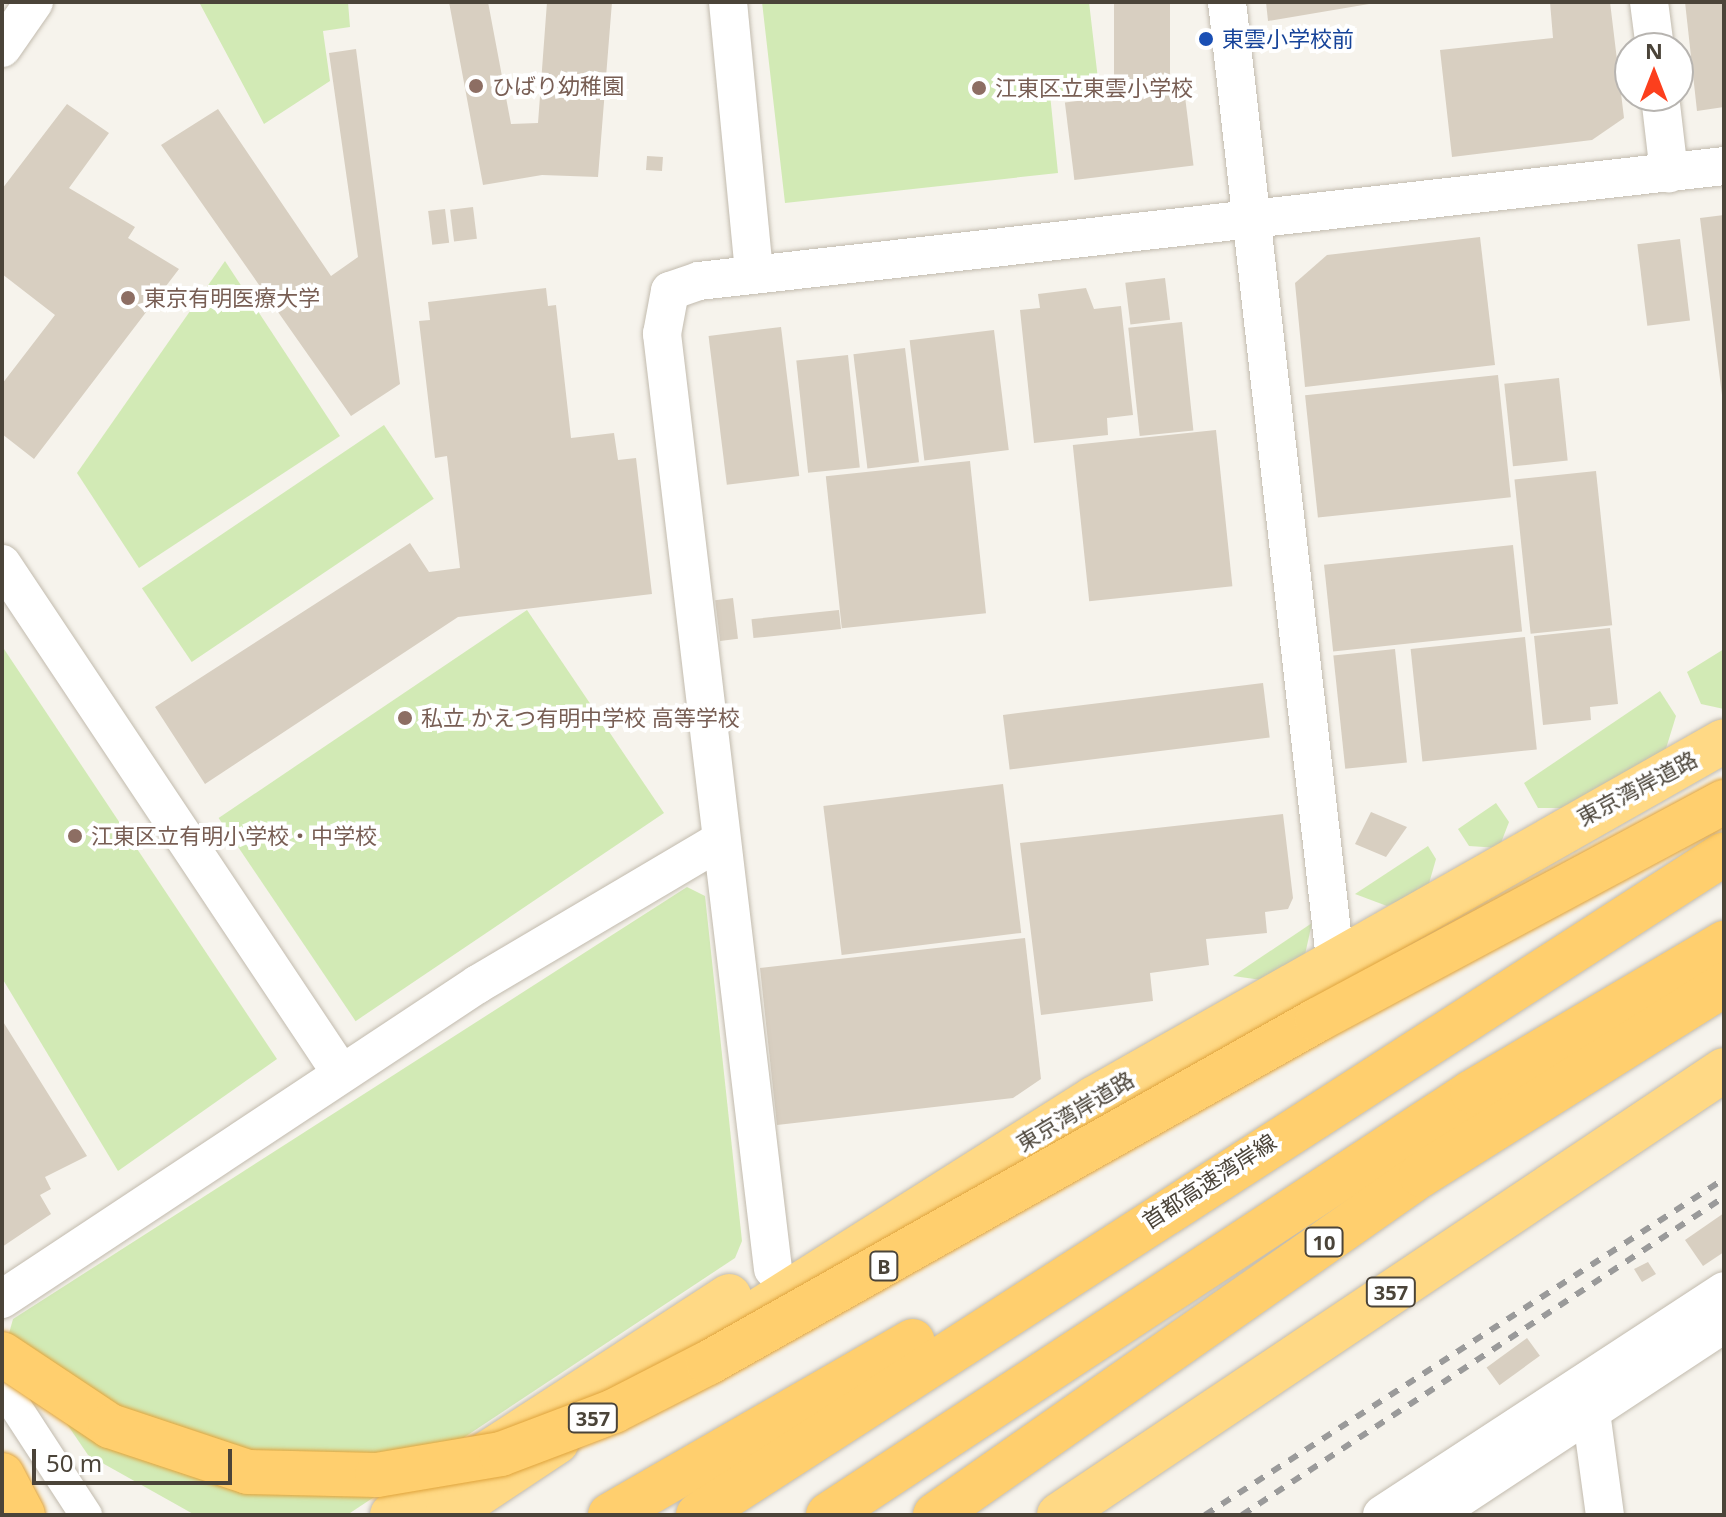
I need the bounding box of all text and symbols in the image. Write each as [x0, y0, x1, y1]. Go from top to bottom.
place label: 東雲小学校前 [1222, 26, 1354, 52]
marker: 東雲小学校前 [1197, 30, 1215, 48]
north arrow [1614, 32, 1694, 112]
text: N [1645, 35, 1663, 65]
place label: ひばり幼稚園 [492, 73, 624, 99]
place label: 江東区立東雲小学校 [995, 75, 1193, 101]
marker: ひばり幼稚園 [467, 77, 485, 95]
marker: 江東区立東雲小学校 [970, 79, 988, 97]
place label: 東京有明医療大学 [144, 285, 320, 311]
marker: 東京有明医療大学 [119, 289, 137, 307]
place label: 私立 かえつ有明中学校 高等学校 [421, 705, 740, 731]
marker: 私立 かえつ有明中学校 高等学校 [396, 709, 414, 727]
street label: 東京湾岸道路 [1573, 745, 1701, 831]
place label: 江東区立有明小学校・中学校 [91, 823, 377, 849]
marker: 江東区立有明小学校・中学校 [66, 827, 84, 845]
street label: 東京湾岸道路 [1012, 1066, 1138, 1156]
street label: 首都高速湾岸線 [1137, 1128, 1281, 1234]
road number: 10 [1304, 1226, 1344, 1258]
road number: B [868, 1250, 900, 1282]
road number: 357 [1365, 1276, 1417, 1308]
road number: 357 [567, 1402, 619, 1434]
scale bar [36, 1433, 236, 1483]
text: 50 m [46, 1446, 102, 1479]

